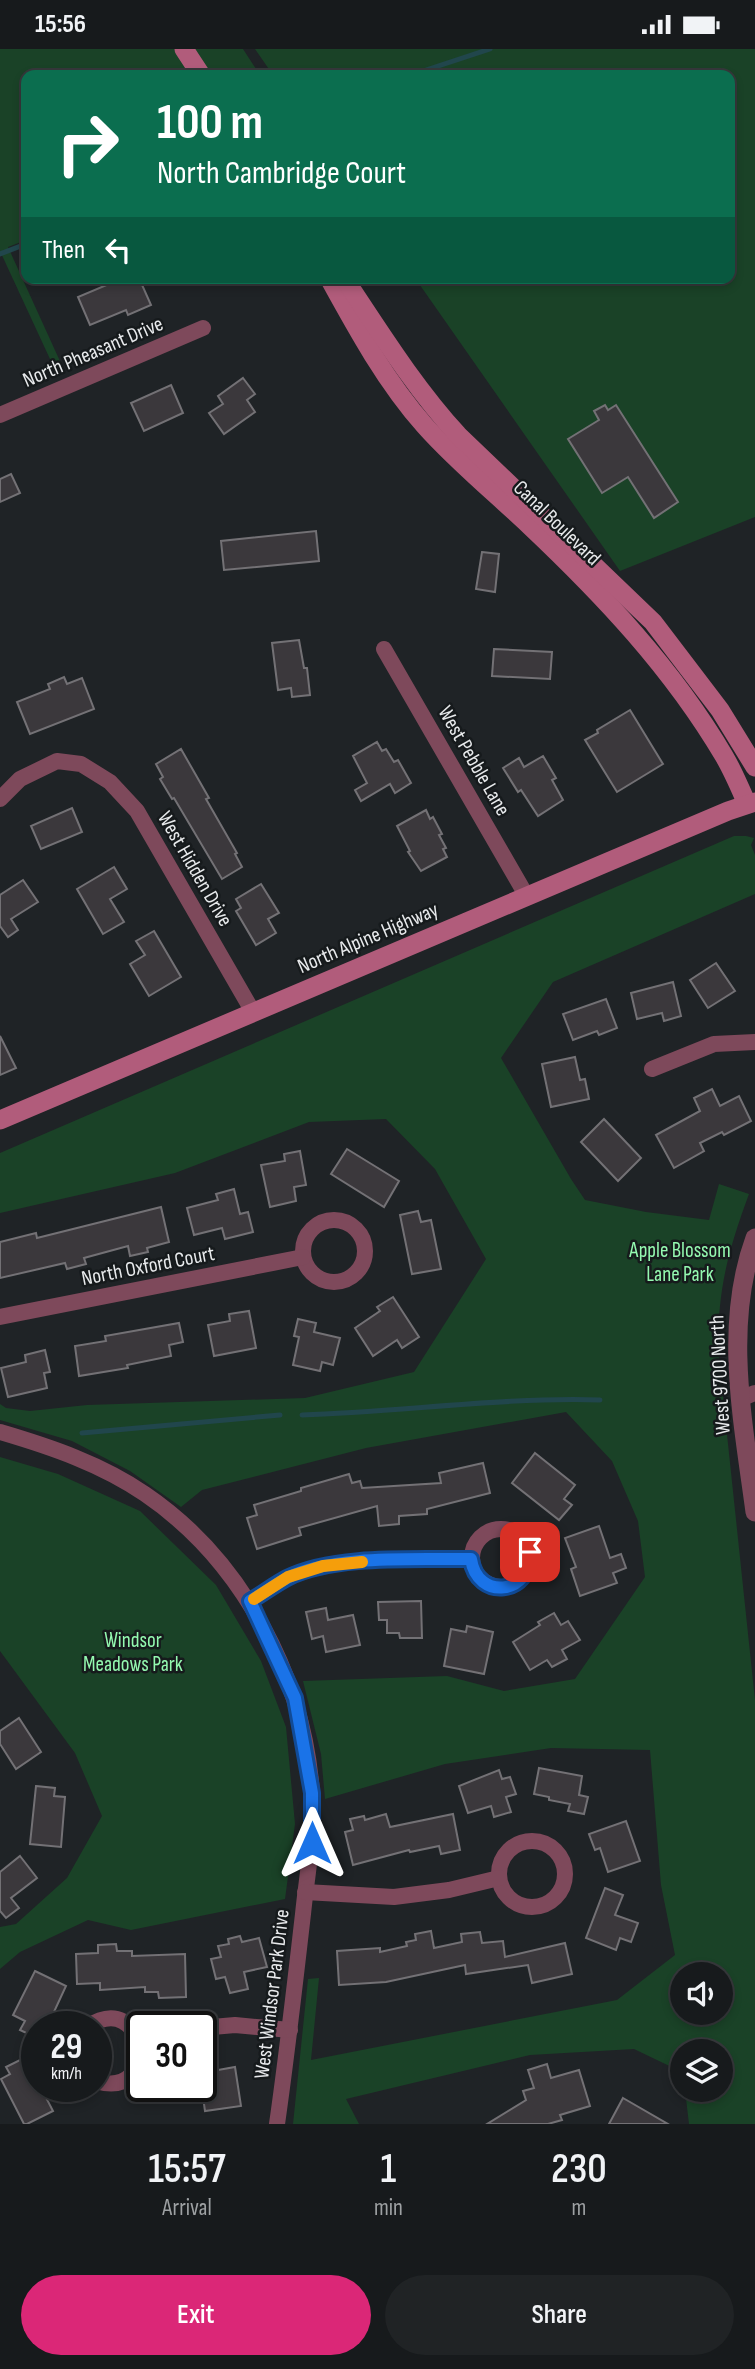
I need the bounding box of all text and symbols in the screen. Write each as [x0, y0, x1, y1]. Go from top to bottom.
text: 15:56 [35, 9, 86, 40]
text: 100 m [157, 94, 263, 153]
icon: right [42, 98, 133, 189]
text: North Cambridge Court [157, 154, 406, 193]
icon: left [99, 231, 137, 269]
text: Then [42, 235, 85, 266]
street label: North Pheasant Drive [19, 311, 167, 393]
street label: Canal Boulevard [508, 475, 606, 571]
street label: West Pebble Lane [432, 702, 516, 820]
street label: West Hidden Drive [152, 807, 238, 931]
street label: North Alpine Highway [294, 897, 442, 979]
park label: Apple Blossom Lane Park [628, 1238, 731, 1287]
street label: North Oxford Court [79, 1241, 217, 1291]
street label: West 9700 North [704, 1314, 736, 1436]
pin [500, 1522, 560, 1582]
icon: arrive [511, 1533, 549, 1571]
park label: Windsor Meadows Park [83, 1628, 183, 1677]
position arrow [275, 1806, 349, 1880]
street label: West Windsor Park Drive [249, 1908, 295, 2080]
map controls [670, 1962, 733, 2102]
button: sound [670, 1962, 733, 2025]
speed limit sign: 30 [126, 2011, 217, 2102]
text: 29 [51, 2026, 82, 2069]
button: layers [670, 2039, 733, 2102]
text: km/h [51, 2063, 82, 2084]
text: 15:57 [148, 2144, 226, 2195]
text: 1 [381, 2144, 396, 2195]
text: 230 [551, 2144, 607, 2195]
text: Arrival [162, 2194, 212, 2222]
text: min [374, 2194, 403, 2222]
text: m [572, 2194, 586, 2222]
button: Exit [21, 2275, 371, 2355]
button: Share [385, 2275, 734, 2355]

